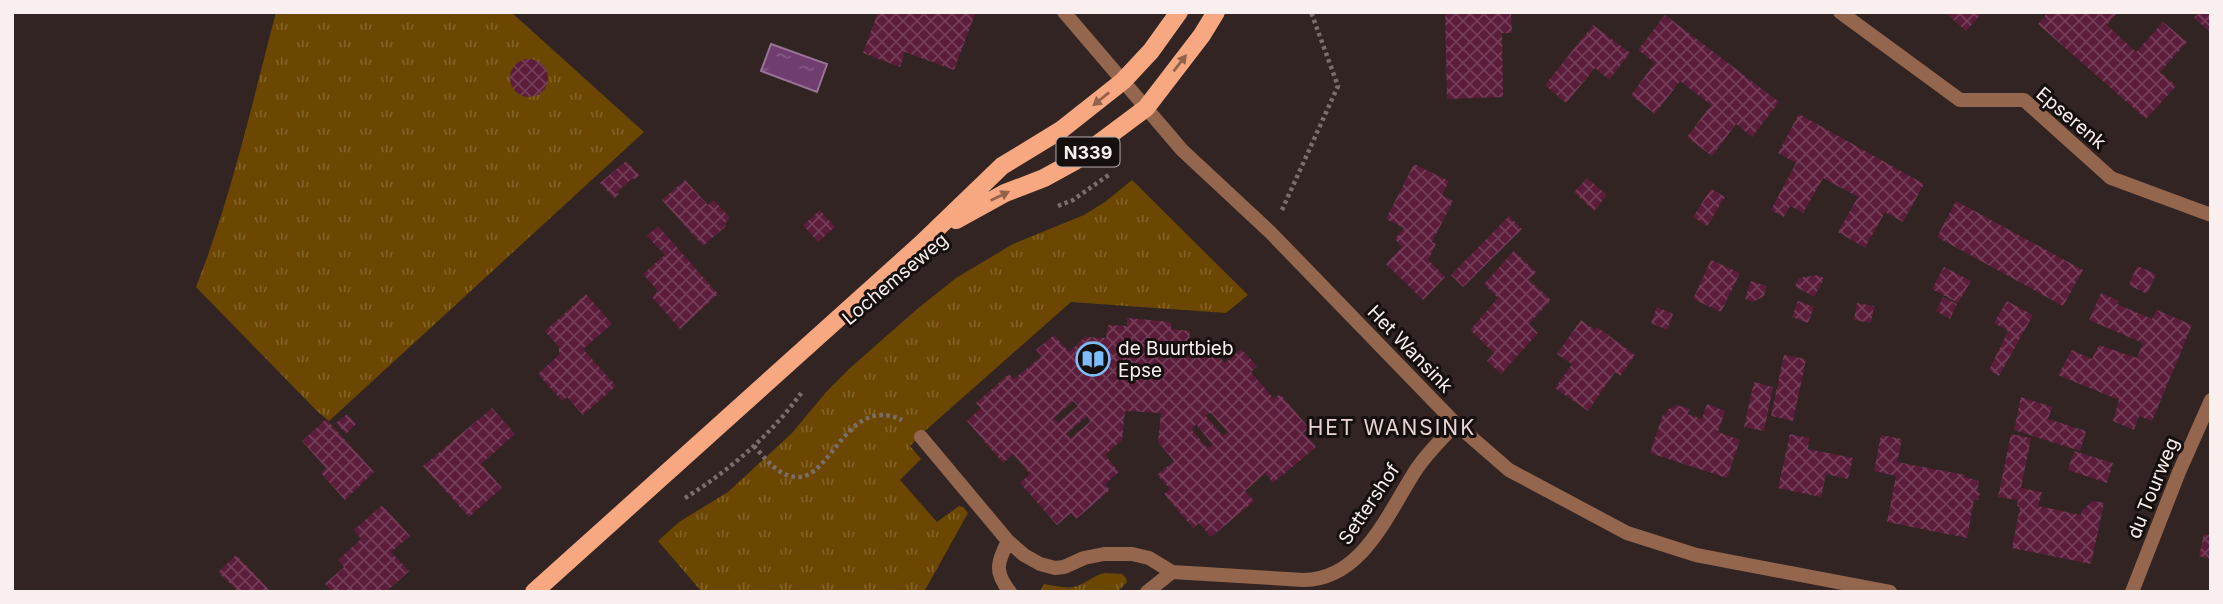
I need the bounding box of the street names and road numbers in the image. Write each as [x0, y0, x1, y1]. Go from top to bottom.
street label: Epserenk [2032, 82, 2111, 154]
road number: N339 [1056, 138, 1120, 167]
street label: Lochemseweg [838, 228, 952, 330]
street label: Het Wansink [1363, 300, 1458, 398]
street label: du Tourweg [2122, 434, 2184, 542]
street label: Settershof [1333, 459, 1405, 549]

